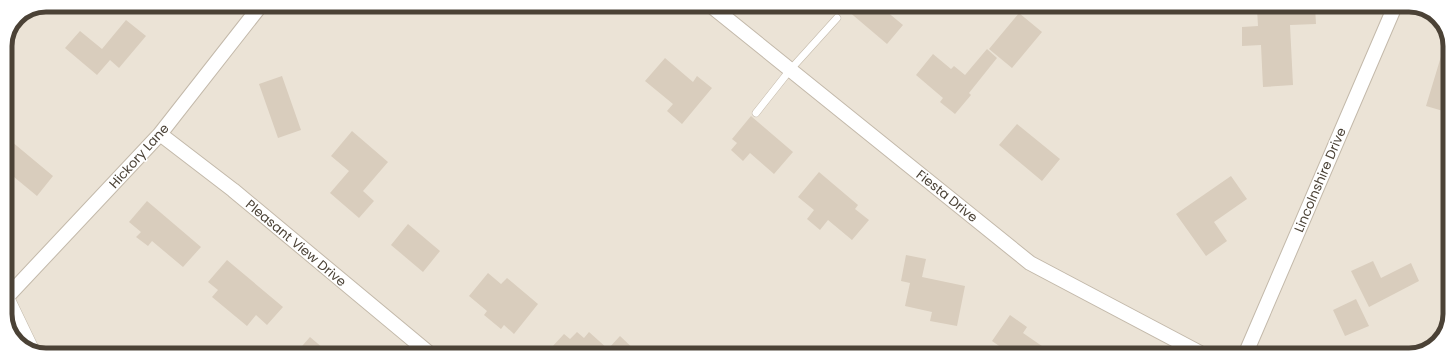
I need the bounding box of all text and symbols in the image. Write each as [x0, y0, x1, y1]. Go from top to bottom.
street label: Hickory Lane [105, 119, 173, 193]
street label: Lincolnshire Drive [1289, 125, 1351, 235]
street label: Fiesta Drive [912, 165, 982, 227]
street label: Pleasant View Drive [241, 195, 351, 291]

